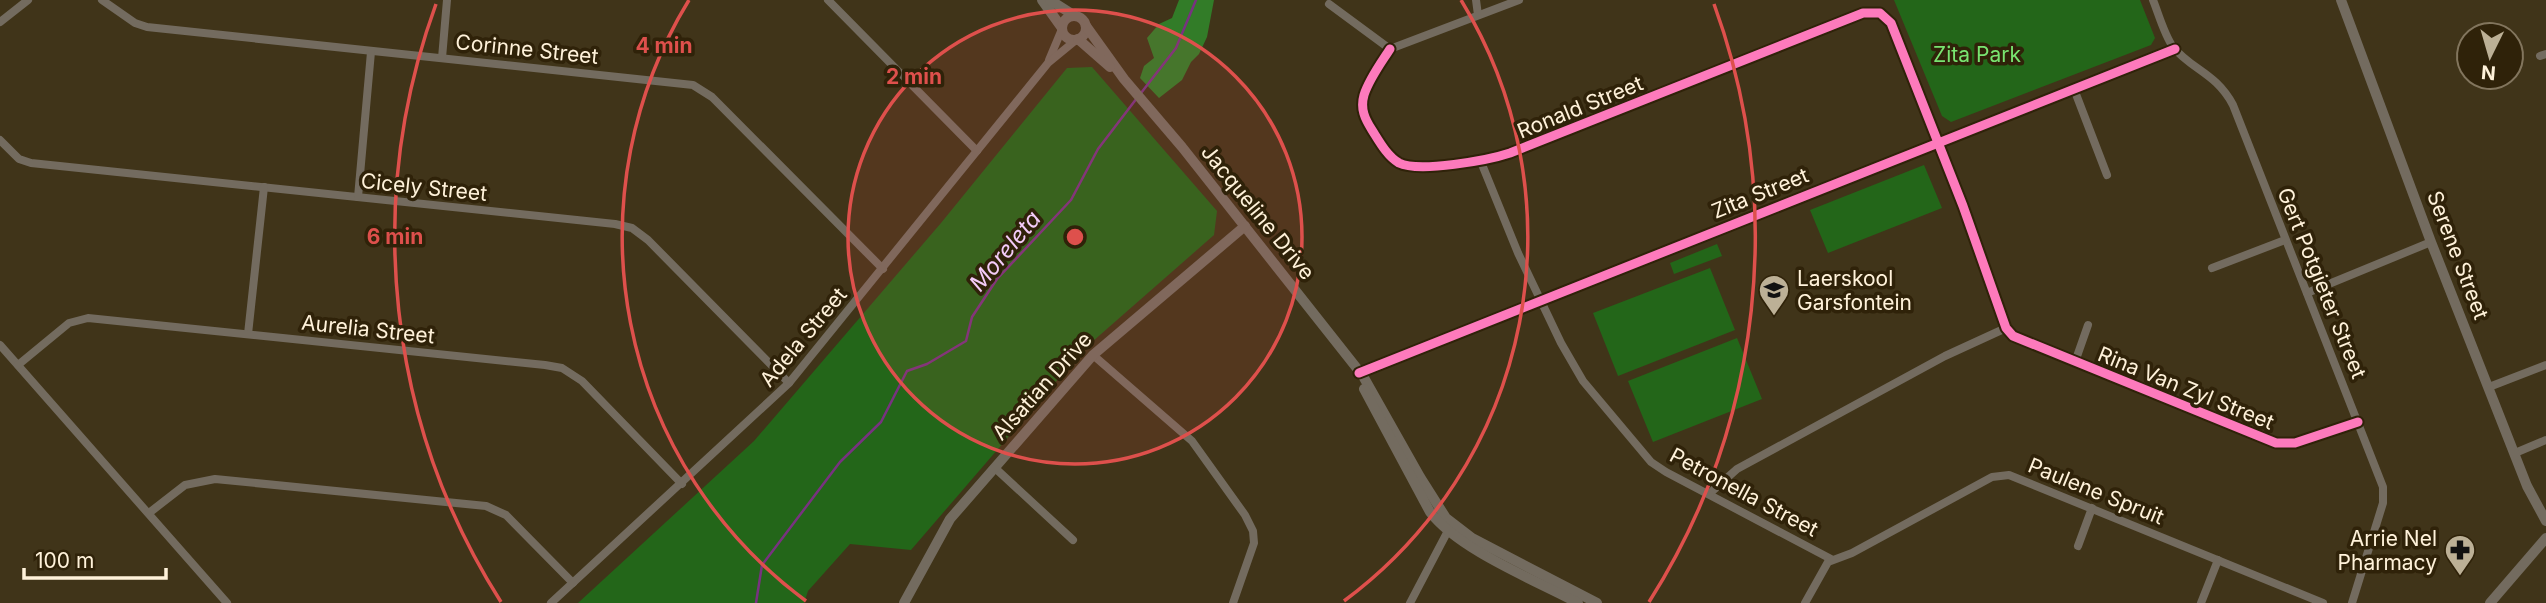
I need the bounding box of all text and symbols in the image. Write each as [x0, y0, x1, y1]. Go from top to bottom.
north arrow [2455, 21, 2525, 91]
street label: Corinne Street [454, 29, 600, 69]
text: 4 min [635, 33, 693, 58]
park label: Zita Park [1933, 42, 2021, 67]
text: N [2480, 60, 2497, 85]
text: 2 min [886, 64, 942, 89]
street label: Ronald Street [1514, 70, 1647, 144]
street label: Jacqueline Drive [1196, 140, 1320, 284]
street label: Zita Street [1708, 162, 1812, 224]
street label: Cicely Street [360, 168, 488, 206]
street label: Gert Potgieter Street [2272, 184, 2372, 382]
street label: Serene Street [2422, 187, 2494, 323]
water label: Moreleta [963, 205, 1047, 297]
text: 6 min [367, 224, 423, 249]
centre of rings [1063, 225, 1087, 249]
place label: Laerskool Garsfontein [1797, 266, 1912, 315]
school or university icon: Laerskool Garsfontein [1757, 273, 1791, 317]
street label: Adela Street [754, 282, 852, 392]
street label: Aurelia Street [300, 310, 436, 348]
street label: Alsatian Drive [987, 327, 1097, 445]
street label: Rina Van Zyl Street [2094, 341, 2278, 435]
street label: Petronella Street [1666, 442, 1823, 542]
street label: Paulene Spruit [2025, 452, 2168, 530]
place label: Arrie Nel Pharmacy [2338, 526, 2437, 575]
pharmacy icon: Arrie Nel Pharmacy [2443, 533, 2477, 577]
scale bar [24, 536, 166, 580]
text: 100 m [35, 548, 94, 573]

